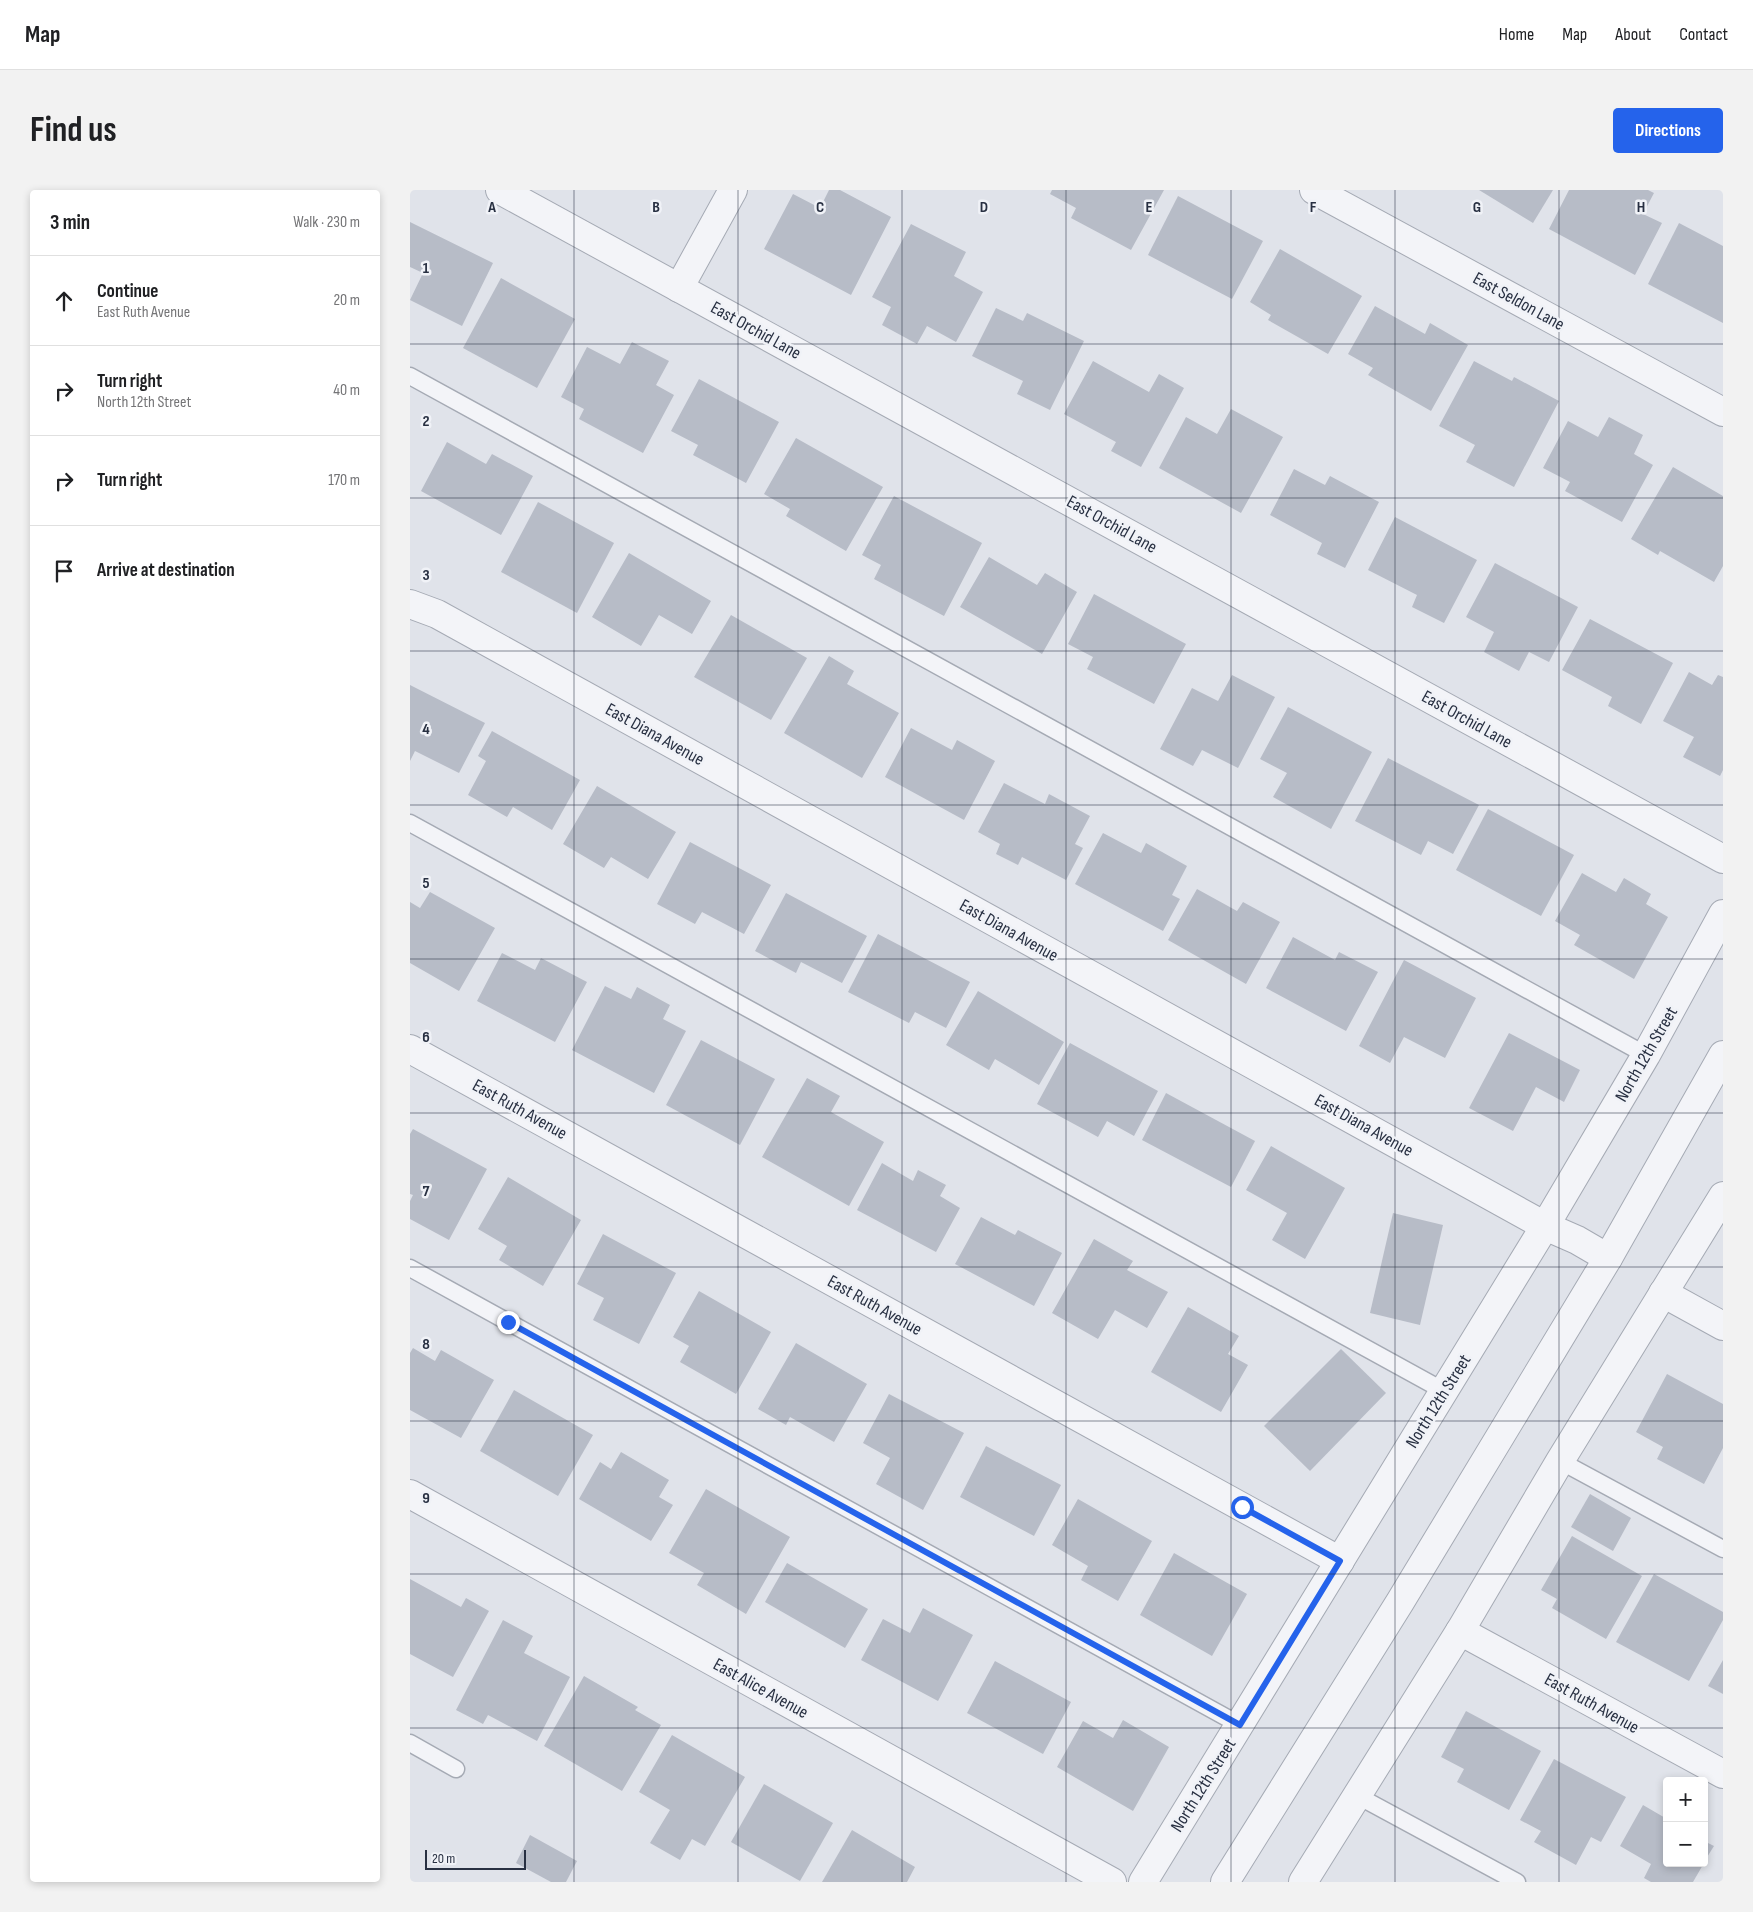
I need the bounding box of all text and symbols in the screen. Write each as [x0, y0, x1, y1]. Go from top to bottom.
text: Map [25, 20, 60, 49]
text: Home [1499, 24, 1534, 45]
text: Map [1562, 24, 1587, 45]
text: About [1615, 24, 1651, 45]
text: Contact [1679, 24, 1728, 45]
button: Directions [1613, 108, 1723, 153]
text: Find us [30, 109, 117, 152]
text: A [487, 198, 496, 217]
text: B [652, 198, 660, 217]
text: C [816, 198, 824, 217]
text: D [980, 198, 988, 217]
text: E [1146, 198, 1153, 217]
text: F [1310, 198, 1317, 217]
text: G [1473, 198, 1481, 217]
text: H [1637, 198, 1645, 217]
text: 3 min [50, 210, 90, 235]
text: Walk · 230 m [293, 213, 360, 232]
text: 1 [423, 259, 430, 278]
street label: East Seldon Lane [1469, 268, 1568, 335]
text: Continue [97, 280, 158, 303]
icon: ahead [50, 287, 78, 315]
text: 20 m [333, 291, 360, 310]
street label: East Orchid Lane [707, 297, 804, 364]
text: East Ruth Avenue [97, 303, 190, 322]
text: Turn right [97, 370, 162, 393]
icon: right [50, 377, 78, 405]
text: 40 m [333, 381, 360, 400]
text: North 12th Street [97, 393, 191, 412]
text: 2 [422, 412, 430, 431]
icon: right [50, 467, 78, 495]
text: Turn right [97, 469, 162, 492]
text: 170 m [328, 471, 360, 490]
street label: East Orchid Lane [1063, 491, 1160, 558]
icon: arrive [50, 557, 78, 585]
text: Arrive at destination [97, 559, 235, 582]
text: 3 [422, 566, 430, 585]
street label: East Orchid Lane [1418, 686, 1515, 753]
street label: East Diana Avenue [602, 699, 708, 770]
text: 4 [422, 720, 430, 739]
text: 5 [422, 874, 430, 893]
street label: East Diana Avenue [956, 895, 1062, 966]
street label: North 12th Street [1611, 1003, 1682, 1105]
text: 6 [422, 1028, 430, 1047]
street label: East Ruth Avenue [469, 1075, 571, 1144]
street label: East Diana Avenue [1311, 1090, 1417, 1161]
text: 7 [423, 1182, 430, 1201]
street label: East Ruth Avenue [824, 1271, 926, 1340]
route end [497, 1311, 520, 1334]
text: 8 [422, 1335, 430, 1354]
street label: North 12th Street [1401, 1350, 1476, 1452]
text: 9 [422, 1489, 430, 1508]
route start [1231, 1496, 1254, 1519]
street label: East Alice Avenue [710, 1654, 812, 1723]
street label: East Ruth Avenue [1541, 1669, 1643, 1738]
street label: North 12th Street [1166, 1734, 1241, 1836]
map controls [1663, 1777, 1708, 1867]
button: + [1663, 1777, 1708, 1822]
button: − [1663, 1822, 1708, 1867]
scale bar [425, 1847, 526, 1870]
text: 20 m [432, 1850, 455, 1867]

